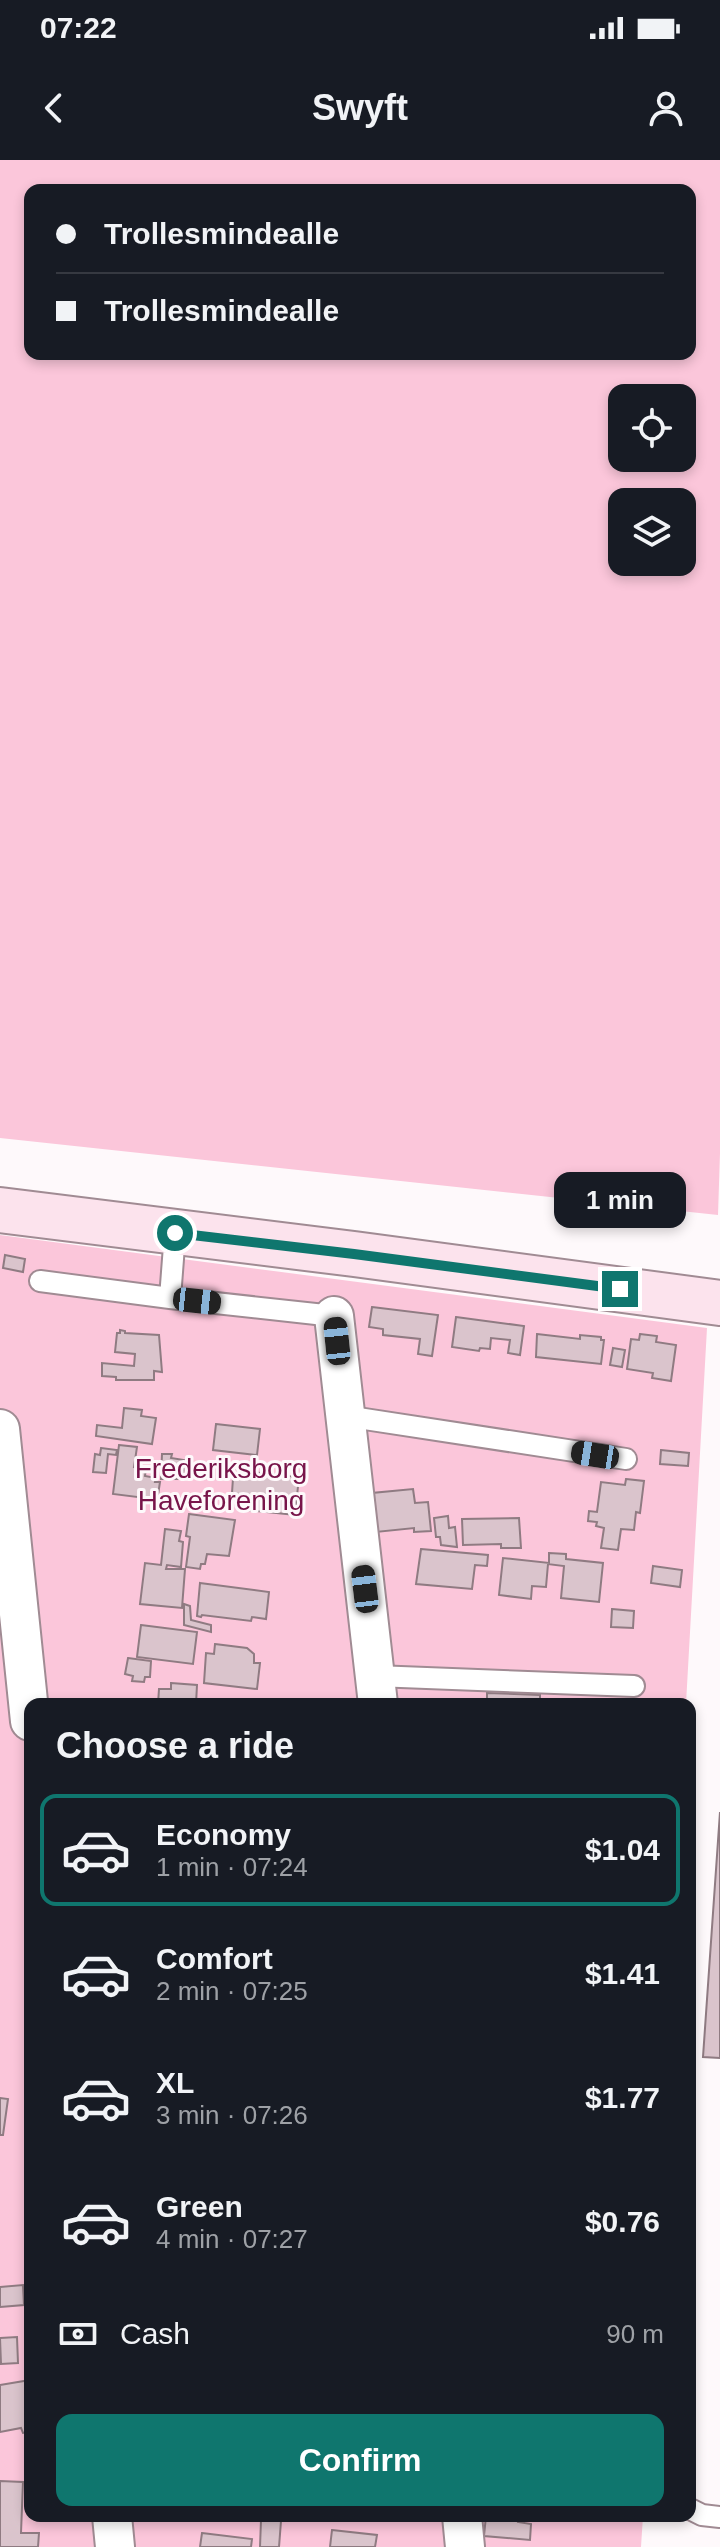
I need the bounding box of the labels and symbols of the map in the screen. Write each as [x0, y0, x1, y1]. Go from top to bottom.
callout: 1 min [554, 1173, 686, 1229]
route start [157, 1215, 193, 1251]
route end [602, 1271, 638, 1307]
car [172, 1287, 222, 1315]
car [323, 1316, 351, 1366]
car [569, 1439, 621, 1471]
park label: Frederiksborg Haveforening [135, 1453, 307, 1516]
car [350, 1564, 380, 1614]

